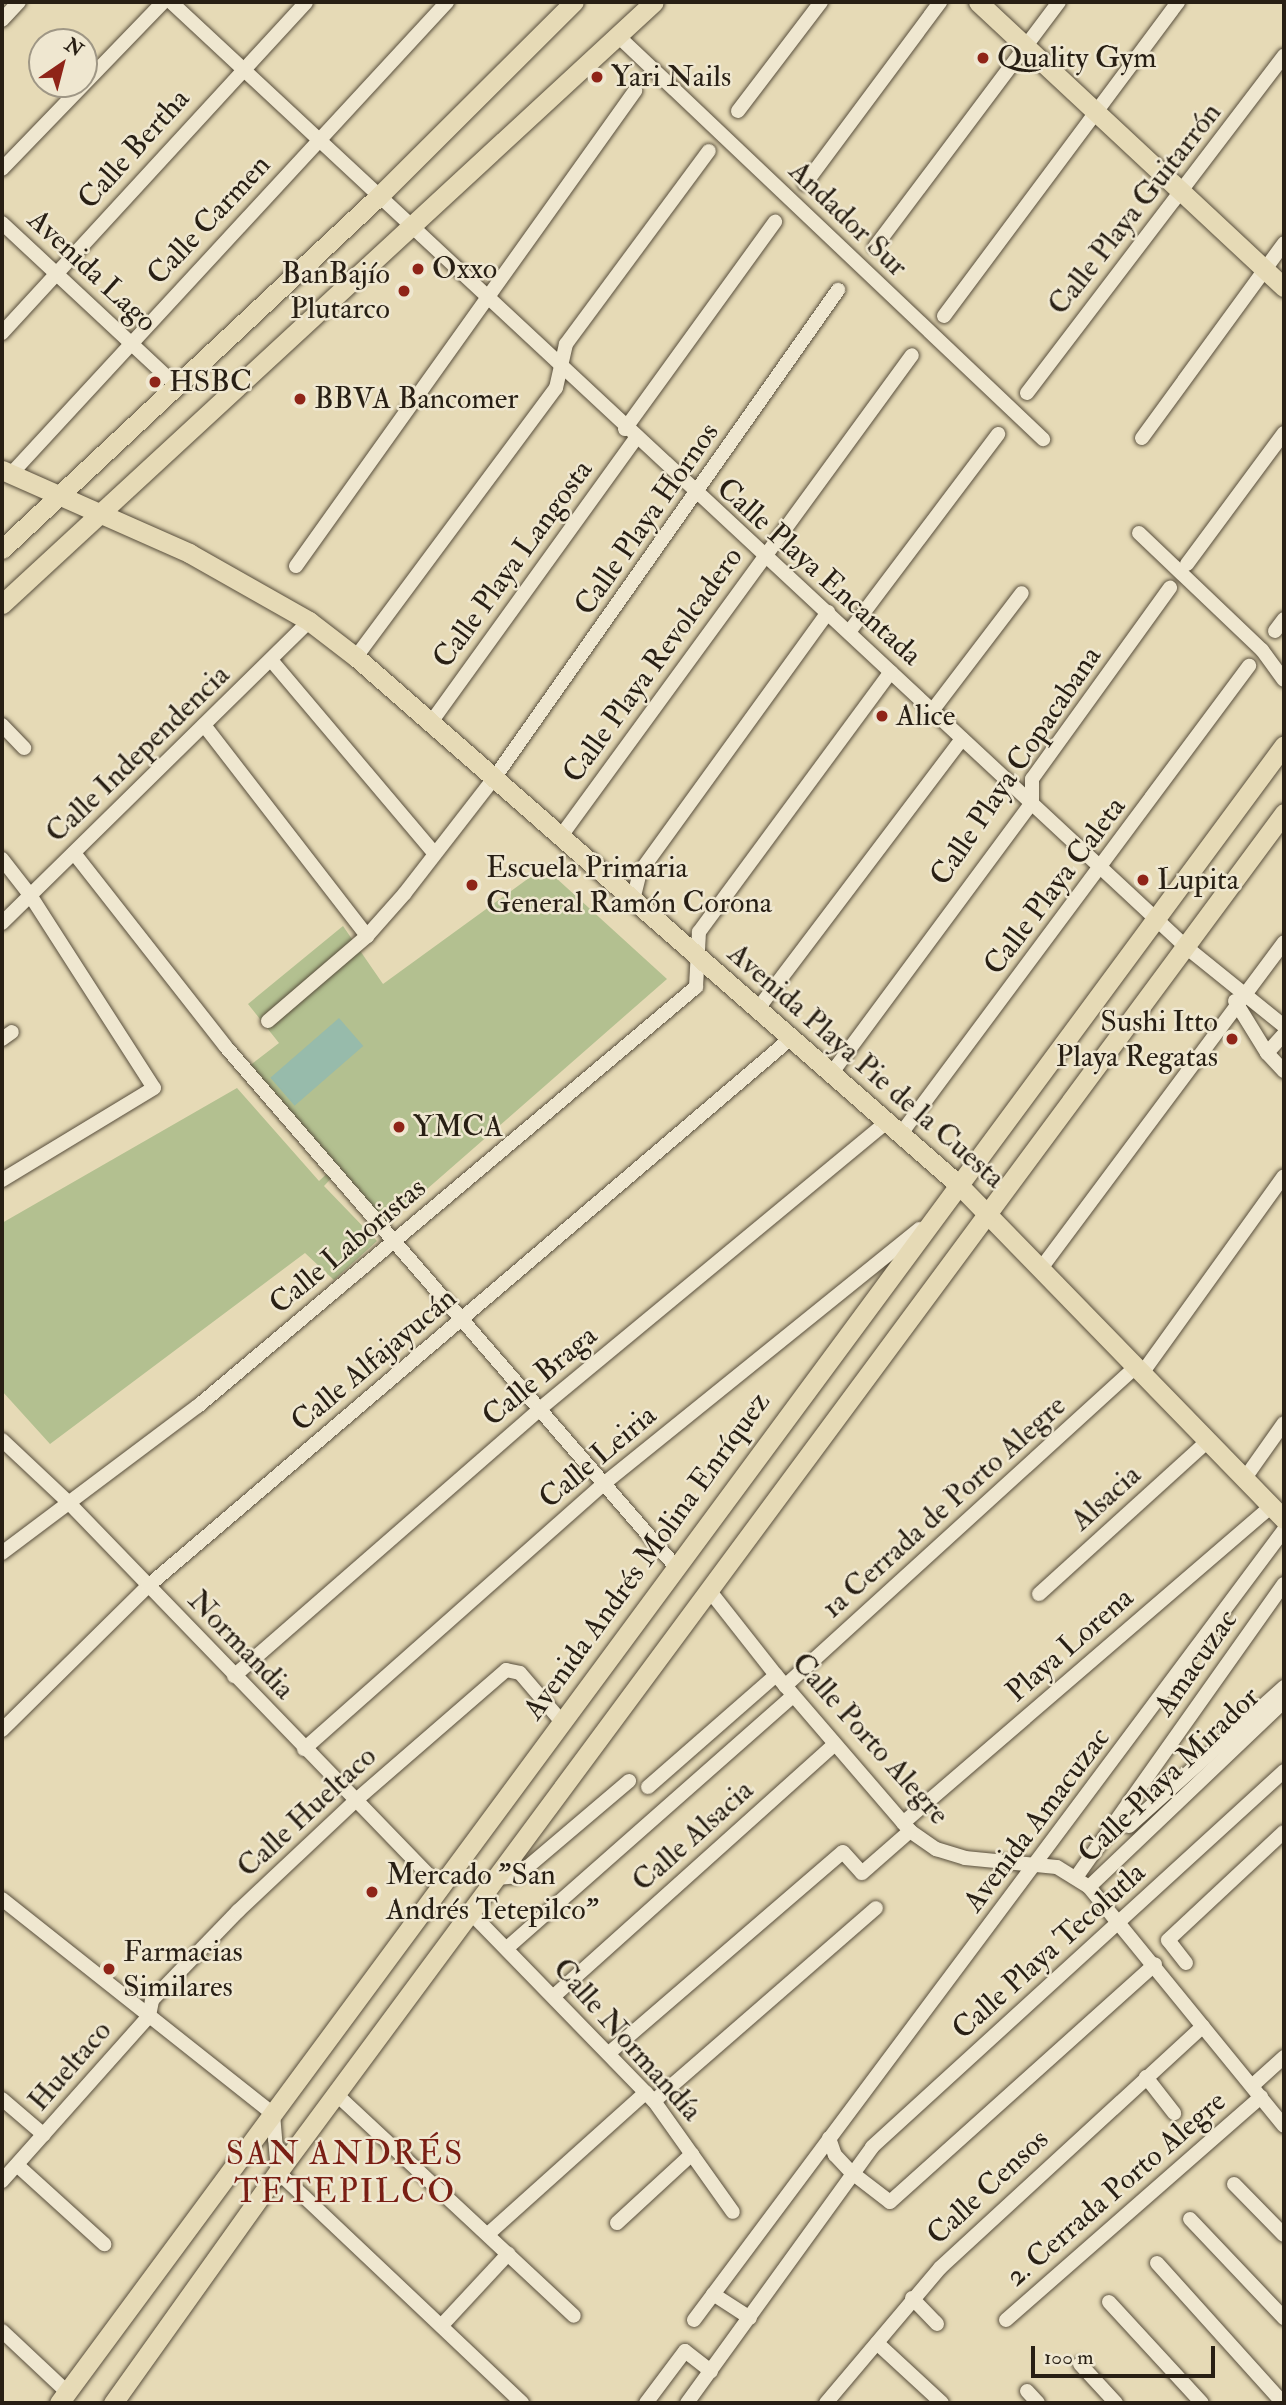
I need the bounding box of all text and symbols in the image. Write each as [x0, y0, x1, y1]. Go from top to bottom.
north arrow [28, 28, 98, 98]
text: N [60, 33, 88, 62]
place label: Quality Gym [997, 40, 1157, 76]
marker: Quality Gym [975, 50, 991, 66]
place label: Yari Nails [611, 59, 731, 95]
marker: Yari Nails [589, 69, 605, 85]
street label: Calle Bertha [71, 81, 197, 217]
street label: Calle Playa Guitarrón [1041, 95, 1229, 323]
street label: Calle Carmen [140, 147, 278, 293]
street label: Andador Sur [781, 153, 915, 285]
street label: Avenida Lago [20, 202, 164, 340]
place label: Oxxo [432, 251, 497, 287]
place label: BanBajío Plutarco [281, 256, 390, 326]
marker: Oxxo [410, 261, 426, 277]
marker: BanBajío Plutarco [396, 283, 412, 299]
place label: HSBC [169, 364, 252, 400]
marker: HSBC [147, 374, 163, 390]
place label: BBVA Bancomer [314, 381, 518, 417]
marker: BBVA Bancomer [292, 391, 308, 407]
street label: Calle Playa Hornos [567, 416, 727, 622]
street label: Calle Playa Langosta [425, 453, 601, 675]
street label: Calle Playa Encantada [709, 471, 929, 673]
street label: Calle Playa Revolcadero [555, 540, 751, 790]
street label: Calle Playa Copacabana [923, 640, 1109, 892]
street label: Calle Independencia [39, 657, 237, 851]
place label: Alice [896, 698, 955, 734]
marker: Alice [874, 708, 890, 724]
street label: Calle Playa Caleta [976, 790, 1134, 982]
place label: Escuela Primaria General Ramón Corona [486, 850, 772, 920]
place label: Lupita [1157, 862, 1239, 898]
marker: Lupita [1135, 872, 1151, 888]
marker: Escuela Primaria General Ramón Corona [464, 877, 480, 893]
street label: Avenida Playa Pie de la Cuesta [720, 936, 1012, 1196]
place label: Sushi Itto Playa Regatas [1056, 1004, 1218, 1074]
marker: Sushi Itto Playa Regatas [1224, 1031, 1240, 1047]
place label: YMCA [413, 1109, 503, 1145]
marker: YMCA [391, 1119, 407, 1135]
street label: Calle Laboristas [262, 1170, 434, 1322]
street label: Calle Alfajayucán [284, 1280, 464, 1440]
street label: Calle Braga [475, 1318, 605, 1434]
street label: Avenida Andrés Molina Enríquez [516, 1385, 778, 1727]
street label: 1a Cerrada de Porto Alegre [815, 1388, 1073, 1626]
street label: Calle Leiria [532, 1398, 664, 1516]
street label: Alsacia [1064, 1457, 1148, 1539]
street label: Playa Lorena [999, 1580, 1141, 1710]
street label: Normandia [180, 1583, 302, 1707]
street label: Amacuzac [1146, 1603, 1246, 1723]
street label: Calle Porto Alegre [784, 1646, 956, 1832]
street label: Calle Playa Mirador [1071, 1679, 1267, 1871]
street label: Avenida Amacuzac [956, 1721, 1118, 1919]
street label: Calle Hueltaco [230, 1739, 384, 1885]
street label: Calle Alsacia [625, 1772, 761, 1900]
street label: Calle Playa Tecolutla [945, 1855, 1153, 2047]
place label: Mercado "San Andrés Tetepilco" [386, 1857, 599, 1927]
marker: Mercado "San Andrés Tetepilco" [364, 1884, 380, 1900]
place label: Farmacias Similares [123, 1934, 243, 2004]
street label: Calle Normandía [545, 1951, 709, 2129]
marker: Farmacias Similares [101, 1961, 117, 1977]
street label: Hueltaco [21, 2013, 119, 2119]
street label: 2. Cerrada Porto Alegre [998, 2083, 1234, 2295]
street label: Calle Censos [920, 2122, 1056, 2252]
district label: SAN ANDRÉS TETEPILCO [227, 2134, 463, 2212]
scale bar [1034, 2332, 1218, 2376]
text: 100 m [1044, 2344, 1094, 2371]

